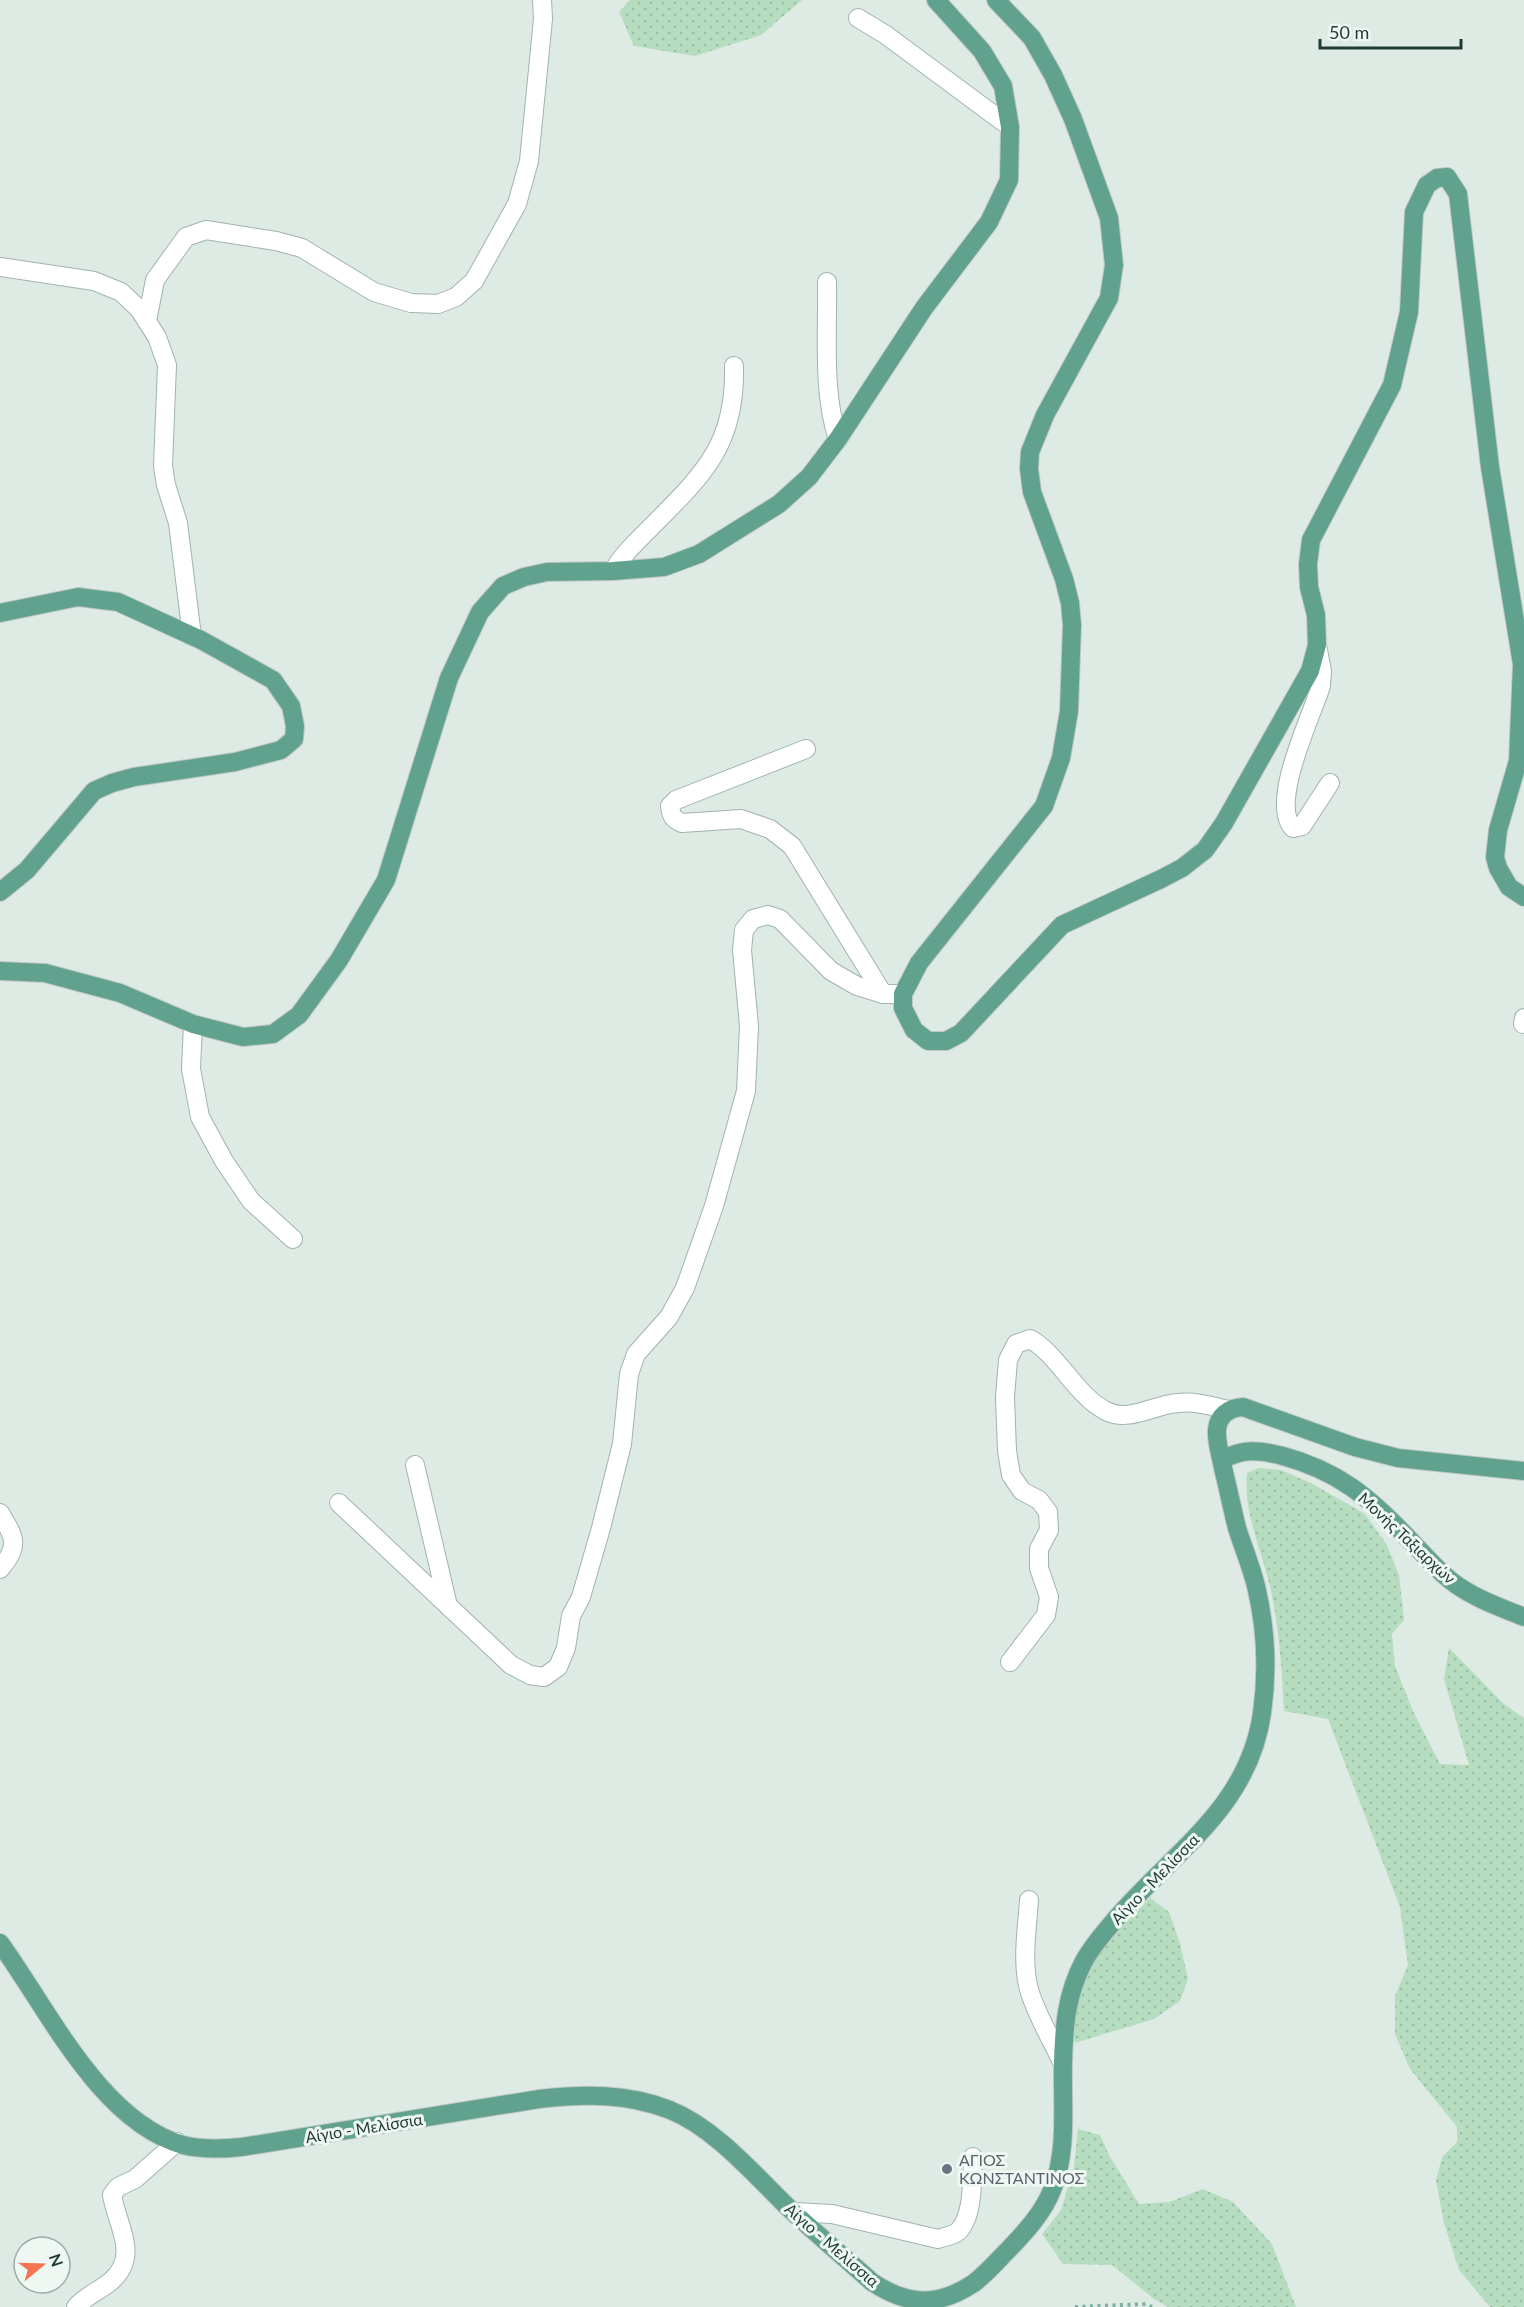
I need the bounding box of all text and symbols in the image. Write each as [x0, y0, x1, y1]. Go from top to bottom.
scale bar [1320, 12, 1461, 50]
text: 50 m [1329, 21, 1369, 43]
street label: Μονής Ταξιαρχών [1354, 1488, 1460, 1588]
street label: Αίγιο - Μελίσσια [1107, 1829, 1203, 1928]
street label: Αίγιο - Μελίσσια [304, 2109, 424, 2146]
place label: ΑΓΙΟΣ ΚΩΝΣΤΑΝΤΙΝΟΣ [959, 2150, 1084, 2187]
marker: ΑΓΙΟΣ ΚΩΝΣΤΑΝΤΙΝΟΣ [940, 2162, 954, 2176]
street label: Αίγιο - Μελίσσια [782, 2199, 884, 2291]
north arrow [12, 2235, 72, 2295]
text: N [46, 2251, 68, 2269]

